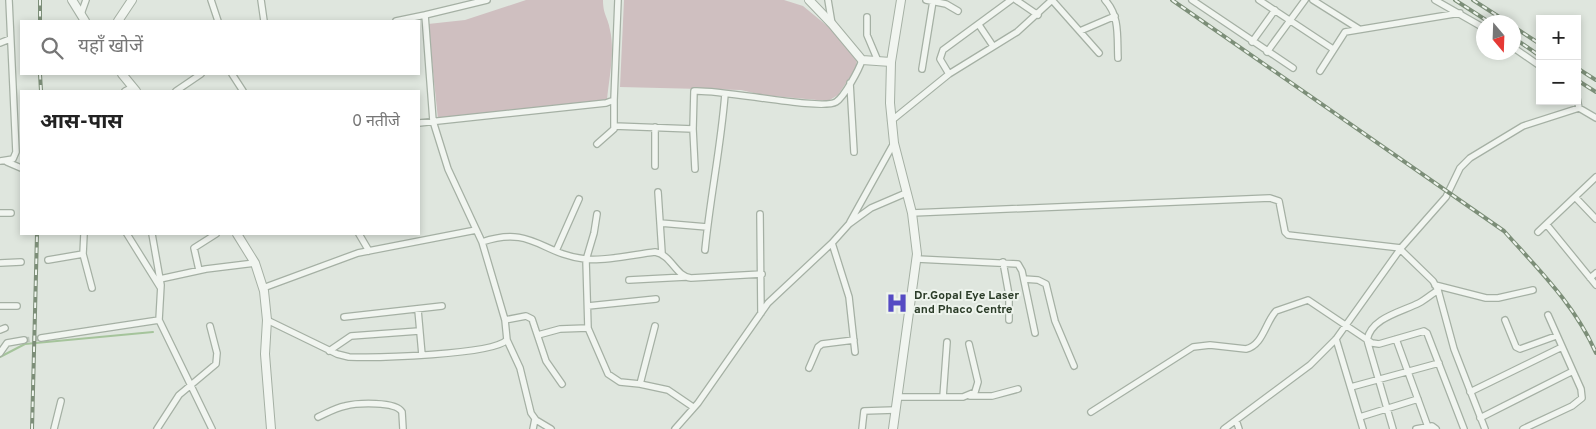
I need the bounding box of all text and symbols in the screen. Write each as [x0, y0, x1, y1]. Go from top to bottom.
north arrow [1476, 15, 1521, 60]
map controls [1536, 15, 1581, 105]
button: + [1536, 15, 1581, 60]
search box [20, 20, 420, 75]
icon: search [38, 34, 66, 62]
text: यहाँ खोजें [78, 35, 143, 59]
button: − [1536, 60, 1581, 105]
text: आस-पास [40, 109, 123, 136]
text: 0 नतीजे [352, 112, 400, 132]
place label: Dr.Gopal Eye Laser and Phaco Centre [914, 288, 1019, 318]
hospital icon: Dr.Gopal Eye Laser and Phaco Centre [884, 290, 910, 316]

